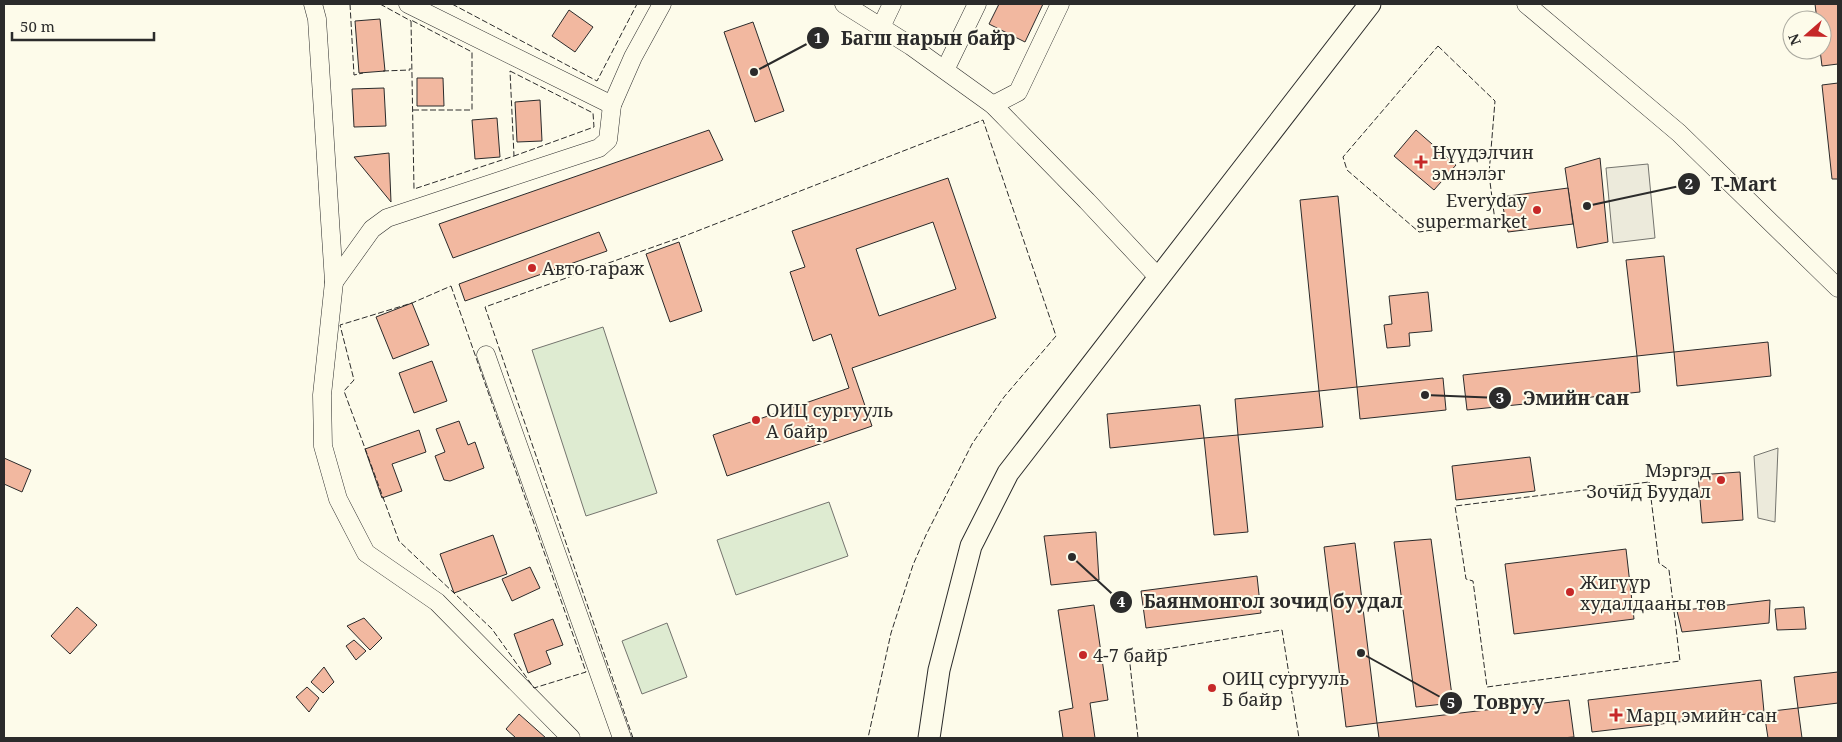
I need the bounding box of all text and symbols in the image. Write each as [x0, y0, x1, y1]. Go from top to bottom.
scale bar [12, 10, 155, 42]
north arrow [1782, 10, 1832, 60]
text: 50 m [20, 16, 55, 36]
callout: Багш нарын байр [806, 21, 1026, 55]
text: Багш нарын байр [841, 25, 1015, 51]
text: 1 [814, 27, 822, 47]
text: N [1783, 31, 1805, 48]
place label: Нүүдэлчин эмнэлэг [1432, 140, 1534, 185]
marker: Нүүдэлчин эмнэлэг [1414, 155, 1428, 169]
callout: T-Mart [1676, 167, 1787, 201]
text: T-Mart [1711, 171, 1777, 197]
text: 2 [1685, 173, 1693, 193]
place label: Everyday supermarket [1417, 188, 1528, 233]
marker: Everyday supermarket [1531, 204, 1543, 216]
place label: Авто гараж [542, 256, 645, 280]
marker: Авто гараж [526, 262, 538, 274]
callout: Эмийн сан [1488, 381, 1639, 415]
text: Эмийн сан [1523, 385, 1629, 411]
text: 3 [1496, 387, 1504, 407]
place label: ОИЦ сургууль А байр [766, 398, 893, 443]
marker: ОИЦ сургууль А байр [750, 414, 762, 426]
place label: Мэргэд Зочид Буудал [1586, 458, 1711, 503]
marker: Мэргэд Зочид Буудал [1715, 474, 1727, 486]
place label: Жигүүр худалдааны төв [1579, 570, 1726, 615]
callout: Баянмонгол зочид буудал [1109, 585, 1413, 619]
marker: Жигүүр худалдааны төв [1564, 586, 1576, 598]
text: Баянмонгол зочид буудал [1143, 588, 1403, 614]
text: 4 [1117, 591, 1126, 611]
place label: 4-7 байр [1093, 643, 1168, 667]
marker: 4-7 байр [1077, 649, 1089, 661]
place label: ОИЦ сургууль Б байр [1222, 666, 1349, 711]
marker: ОИЦ сургууль Б байр [1206, 682, 1218, 694]
callout: Товруу [1439, 686, 1555, 720]
text: Товруу [1473, 689, 1545, 715]
text: 5 [1447, 692, 1455, 712]
place label: Марц эмийн сан [1626, 703, 1777, 727]
marker: Марц эмийн сан [1610, 709, 1622, 721]

